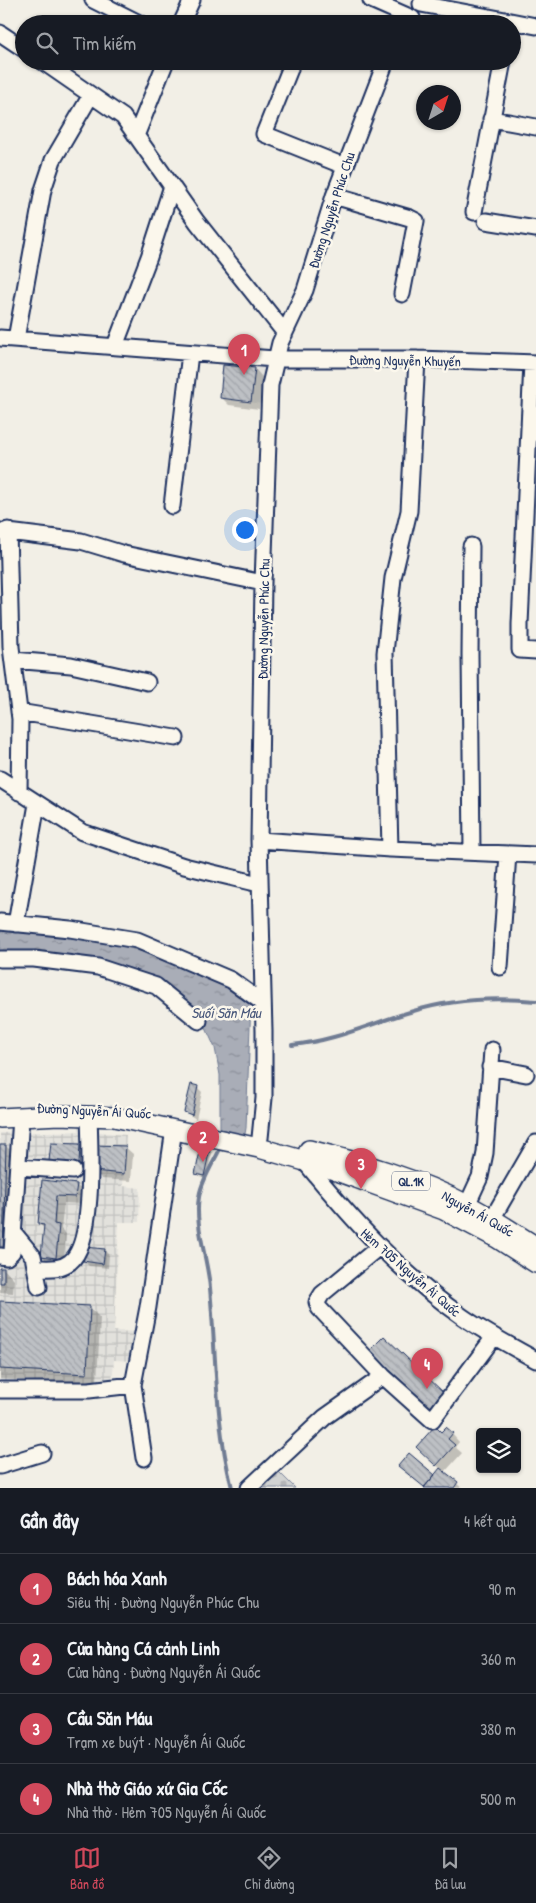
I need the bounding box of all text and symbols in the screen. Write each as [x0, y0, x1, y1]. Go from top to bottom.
search box [15, 15, 521, 70]
icon: search [33, 29, 61, 57]
text: Tìm kiếm [73, 30, 136, 56]
north arrow [416, 85, 461, 130]
street label: Đường Nguyễn Phúc Chu [303, 149, 360, 271]
pin: 1 [228, 334, 260, 375]
street label: Đường Nguyễn Khuyến [349, 350, 461, 371]
your location [232, 517, 258, 543]
street label: Đường Nguyễn Phúc Chu [252, 558, 275, 680]
water label: Suối Săn Máu [191, 1002, 262, 1023]
street label: Đường Nguyễn Ái Quốc [36, 1098, 152, 1124]
pin: 2 [187, 1121, 219, 1162]
pin: 3 [345, 1148, 377, 1189]
road number: QL.1K [392, 1172, 430, 1190]
street label: Nguyễn Ái Quốc [438, 1185, 518, 1242]
street label: Hẻm 705 Nguyễn Ái Quốc [356, 1223, 465, 1322]
pin: 4 [411, 1348, 443, 1389]
map controls [476, 1428, 521, 1473]
button: layers [476, 1428, 521, 1473]
text: Gần đây [20, 1506, 79, 1535]
text: 4 kết quả [464, 1510, 516, 1532]
text: Bách hóa Xanh [67, 1565, 167, 1591]
text: 1 [33, 1578, 39, 1600]
text: 90 m [488, 1578, 516, 1600]
text: Siêu thị · Đường Nguyễn Phúc Chu [67, 1591, 259, 1613]
text: Cửa hàng Cá cảnh Linh [67, 1635, 220, 1661]
text: 2 [32, 1648, 40, 1670]
text: 360 m [481, 1648, 516, 1670]
text: Cửa hàng · Đường Nguyễn Ái Quốc [67, 1661, 260, 1683]
text: Cầu Săn Máu [67, 1705, 152, 1731]
text: 3 [32, 1718, 40, 1740]
text: 380 m [480, 1718, 516, 1740]
text: Trạm xe buýt · Nguyễn Ái Quốc [67, 1731, 245, 1753]
text: Nhà thờ Giáo xứ Gia Cốc [67, 1775, 227, 1801]
text: 4 [33, 1788, 39, 1810]
text: 500 m [480, 1788, 516, 1810]
text: Nhà thờ · Hẻm 705 Nguyễn Ái Quốc [67, 1801, 266, 1823]
tab: Bản đồ [70, 1844, 104, 1893]
tab: Chỉ đường [244, 1844, 294, 1893]
tab: Đã lưu [435, 1844, 466, 1893]

